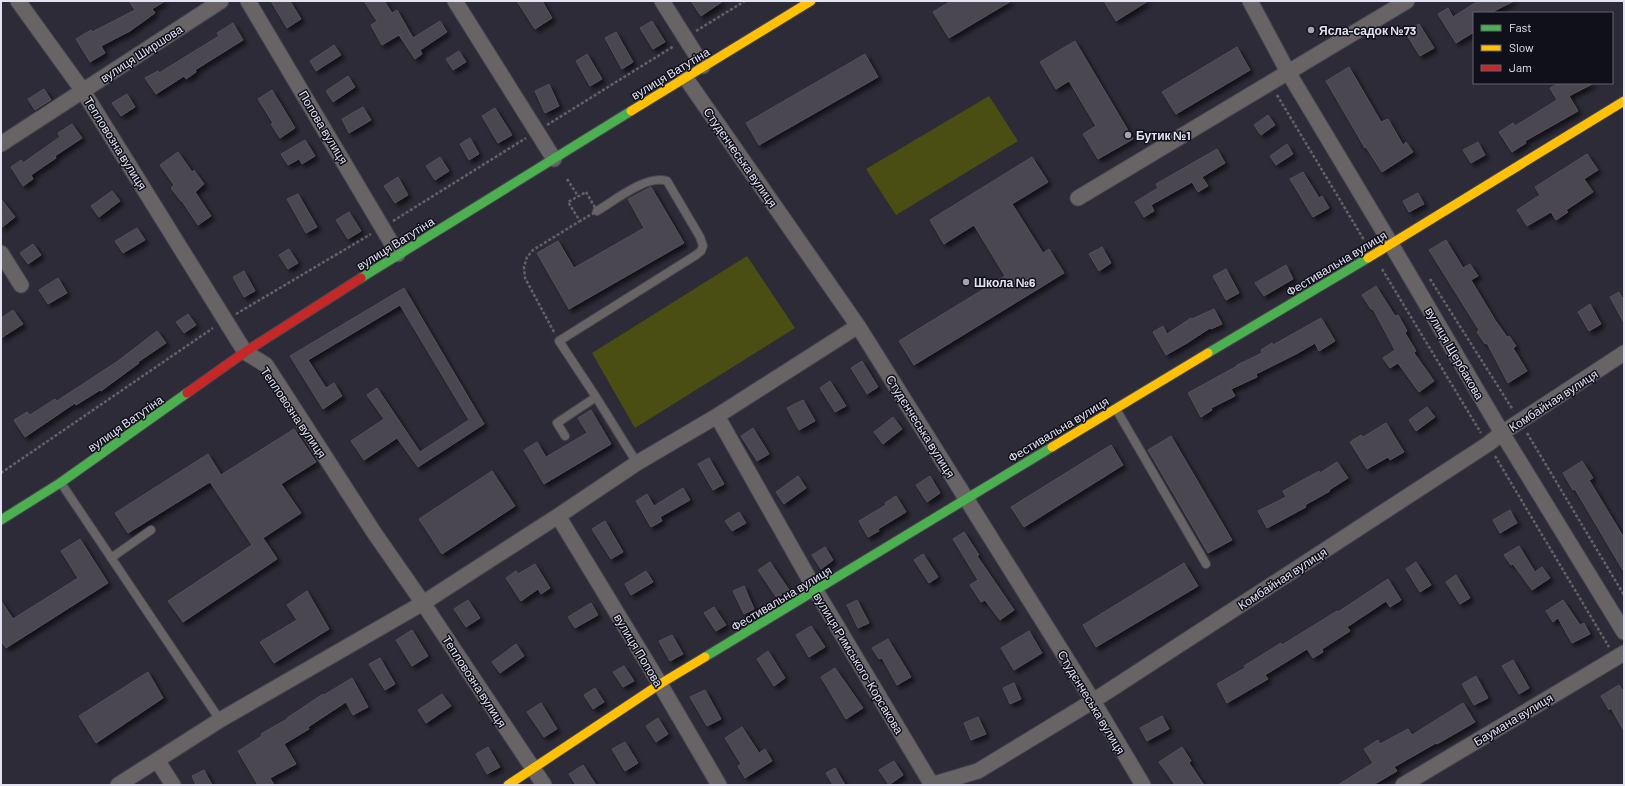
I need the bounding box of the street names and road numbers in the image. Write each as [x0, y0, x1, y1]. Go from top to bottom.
street label: вулиця Ширшова [97, 21, 185, 86]
street label: вулиця Ватутіна [628, 44, 712, 103]
street label: Попова вулиця [296, 88, 351, 167]
street label: Тепловозна вулиця [81, 94, 150, 192]
street label: Студєнчеська вулиця [701, 105, 781, 210]
street label: вулиця Ватутіна [354, 213, 437, 273]
street label: Фестивальна вулиця [1283, 227, 1389, 299]
street label: вулиця Щербакова [1422, 304, 1487, 402]
street label: Тепловозна вулиця [258, 364, 330, 461]
street label: Комбайная вулиця [1506, 366, 1601, 435]
street label: Студєнчеська вулиця [883, 372, 958, 480]
street label: вулиця Ватутіна [85, 392, 166, 455]
street label: Фестивальна вулиця [1005, 393, 1111, 465]
street label: Комбайная вулиця [1235, 544, 1330, 613]
street label: Фестивальна вулиця [728, 562, 834, 634]
street label: вулиця Римського-Корсакова [810, 590, 907, 737]
street label: вулиця Попова [611, 611, 666, 690]
street label: Тепловозна вулиця [439, 633, 510, 730]
street label: Студєнчеська вулиця [1055, 648, 1128, 757]
street label: Баумана вулиця [1471, 690, 1556, 749]

